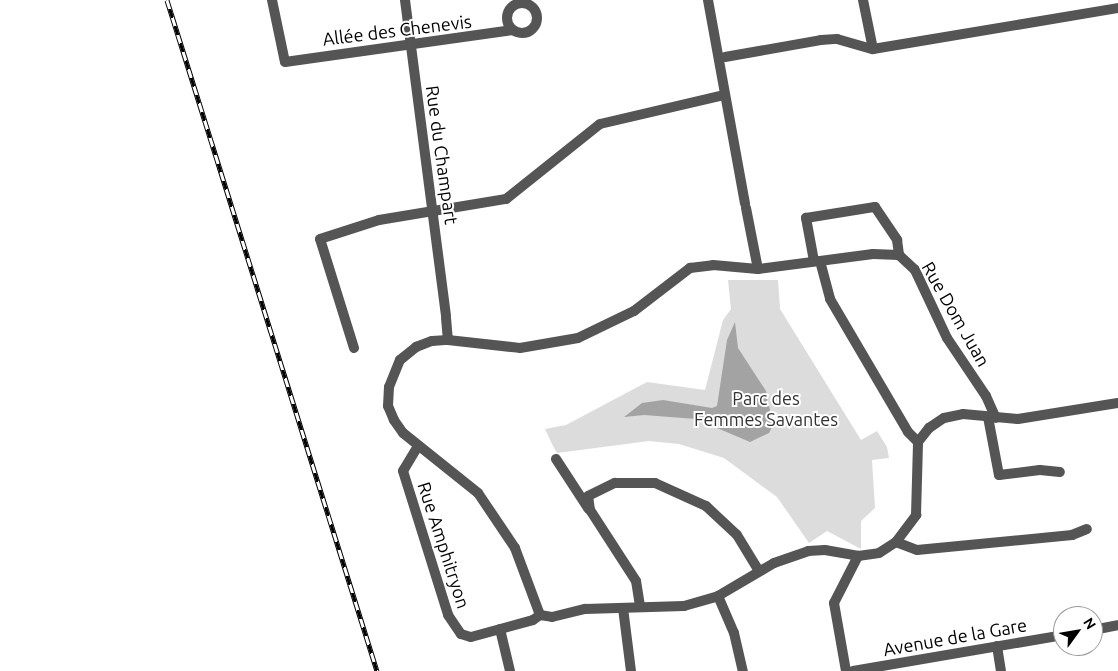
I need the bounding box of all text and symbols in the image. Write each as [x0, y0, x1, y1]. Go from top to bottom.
street label: Allée des Chenevis [321, 10, 473, 50]
street label: Rue du Champart [422, 84, 462, 226]
street label: Rue Dom Juan [917, 258, 995, 370]
park label: Parc des Femmes Savantes [694, 388, 838, 430]
street label: Rue Amphitryon [413, 479, 475, 611]
north arrow [1053, 606, 1103, 656]
street label: Avenue de la Gare [882, 614, 1028, 660]
text: N [1080, 615, 1099, 632]

